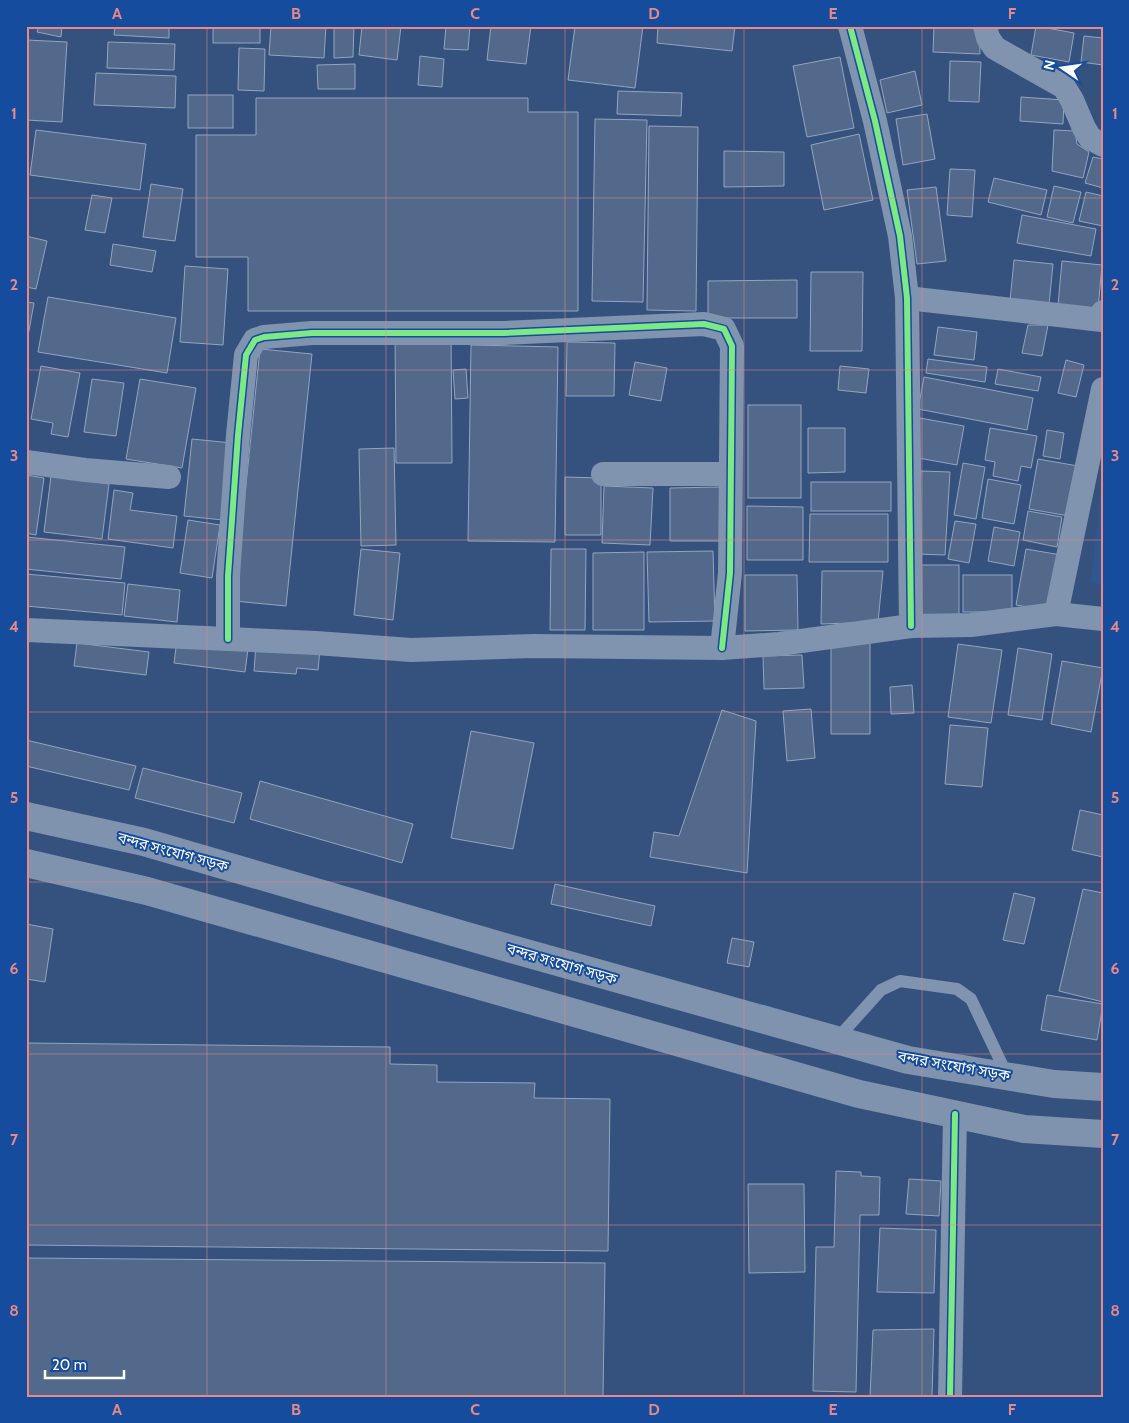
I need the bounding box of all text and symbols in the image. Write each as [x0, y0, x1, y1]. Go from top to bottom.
text: A [112, 4, 122, 23]
text: B [291, 4, 301, 23]
text: C [470, 4, 480, 23]
text: D [648, 4, 660, 23]
text: E [828, 4, 838, 23]
text: F [1008, 4, 1017, 23]
north arrow [1036, 42, 1086, 92]
text: N [1039, 58, 1059, 72]
text: 1 [11, 104, 17, 123]
text: 1 [1112, 104, 1118, 123]
text: 2 [10, 275, 18, 294]
text: 2 [1111, 275, 1119, 294]
text: 3 [10, 446, 18, 465]
text: 3 [1111, 446, 1119, 465]
text: 4 [9, 617, 19, 636]
text: 4 [1110, 617, 1120, 636]
text: 5 [10, 788, 18, 807]
text: 5 [1111, 788, 1119, 807]
street label: বন্দর সংযোগ সড়ক [115, 828, 231, 876]
street label: বন্দর সংযোগ সড়ক [504, 939, 620, 989]
text: 6 [10, 959, 19, 978]
text: 6 [1111, 959, 1120, 978]
street label: বন্দর সংযোগ সড়ক [895, 1047, 1013, 1085]
text: 7 [10, 1130, 19, 1149]
text: 7 [1111, 1130, 1120, 1149]
text: 8 [9, 1301, 19, 1320]
text: 8 [1110, 1301, 1120, 1320]
scale bar [45, 1348, 124, 1380]
text: 20 m [52, 1356, 87, 1374]
text: A [112, 1400, 122, 1419]
text: B [291, 1400, 301, 1419]
text: C [470, 1400, 480, 1419]
text: D [648, 1400, 660, 1419]
text: E [828, 1400, 838, 1419]
text: F [1008, 1400, 1017, 1419]

